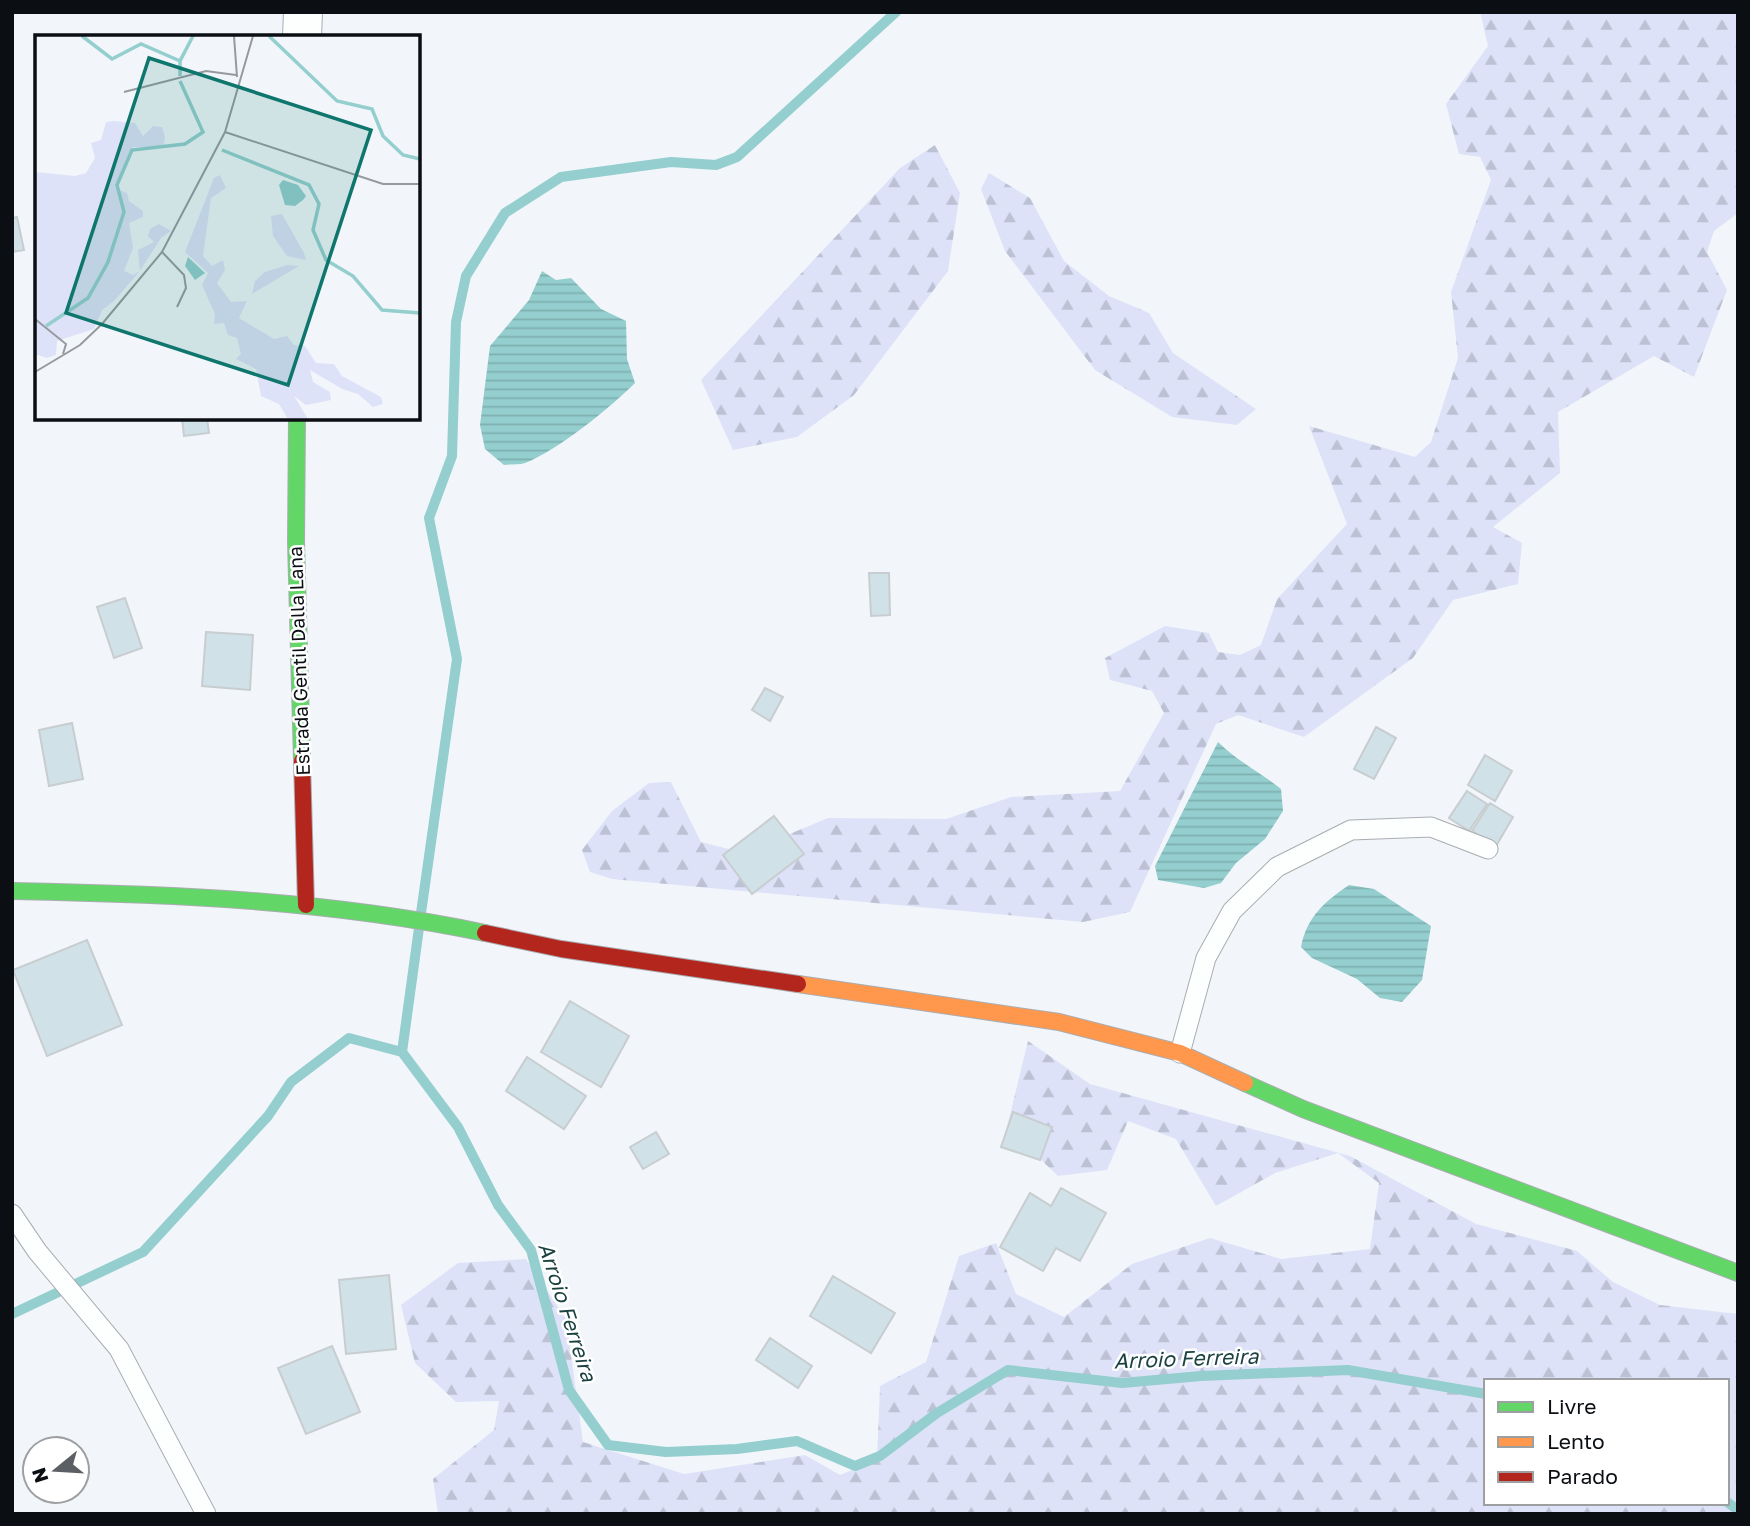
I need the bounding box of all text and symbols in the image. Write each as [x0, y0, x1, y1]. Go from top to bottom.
inset map [35, 35, 420, 420]
street label: Estrada Gentil Dalla Lana [283, 546, 314, 776]
water label: Arroio Ferreira [533, 1239, 603, 1386]
water label: Arroio Ferreira [1113, 1342, 1260, 1374]
legend [1484, 1379, 1729, 1505]
text: Livre [1547, 1393, 1597, 1419]
text: Lento [1547, 1428, 1605, 1454]
north arrow [21, 1435, 91, 1505]
text: Parado [1547, 1463, 1618, 1489]
text: N [26, 1465, 53, 1486]

